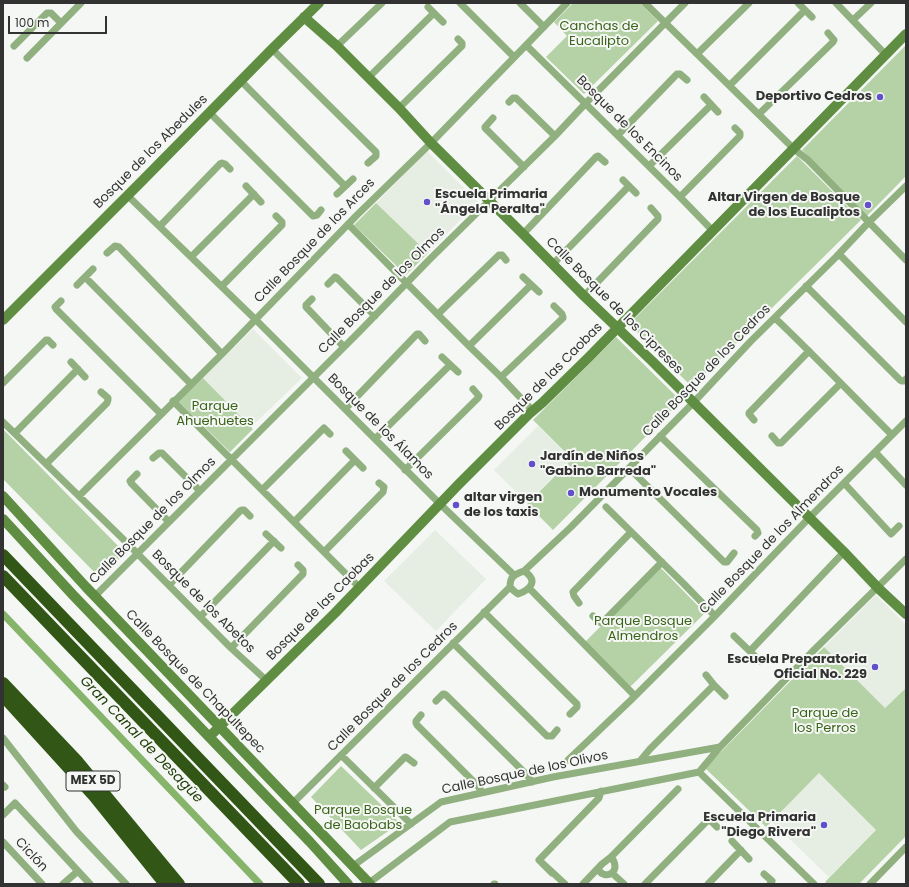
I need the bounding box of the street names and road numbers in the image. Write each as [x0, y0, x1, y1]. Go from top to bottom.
street label: Bosque de los Encinos [573, 73, 685, 185]
street label: Bosque de los Abedules [91, 92, 211, 212]
street label: Calle Bosque de los Arces [251, 176, 379, 306]
street label: Calle Bosque de los Olmos [316, 225, 448, 357]
street label: Calle Bosque de los Cipreses [542, 234, 686, 378]
street label: Calle Bosque de los Cedros [640, 302, 774, 440]
street label: Bosque de las Caobas [492, 320, 606, 434]
street label: Bosque de los Álamos [324, 371, 436, 483]
street label: Calle Bosque de los Olmos [87, 455, 219, 587]
street label: Calle Bosque de los Almendros [697, 462, 847, 618]
street label: Bosque de los Abetos [148, 547, 258, 657]
street label: Bosque de las Caobas [264, 550, 378, 664]
street label: Calle Bosque de Chapultepec [122, 607, 268, 757]
street label: Calle Bosque de los Cedros [325, 619, 461, 755]
street label: Calle Bosque de los Olivos [440, 748, 610, 798]
road number: MEX 5D [66, 771, 120, 791]
street label: Ciclón [11, 835, 51, 875]

